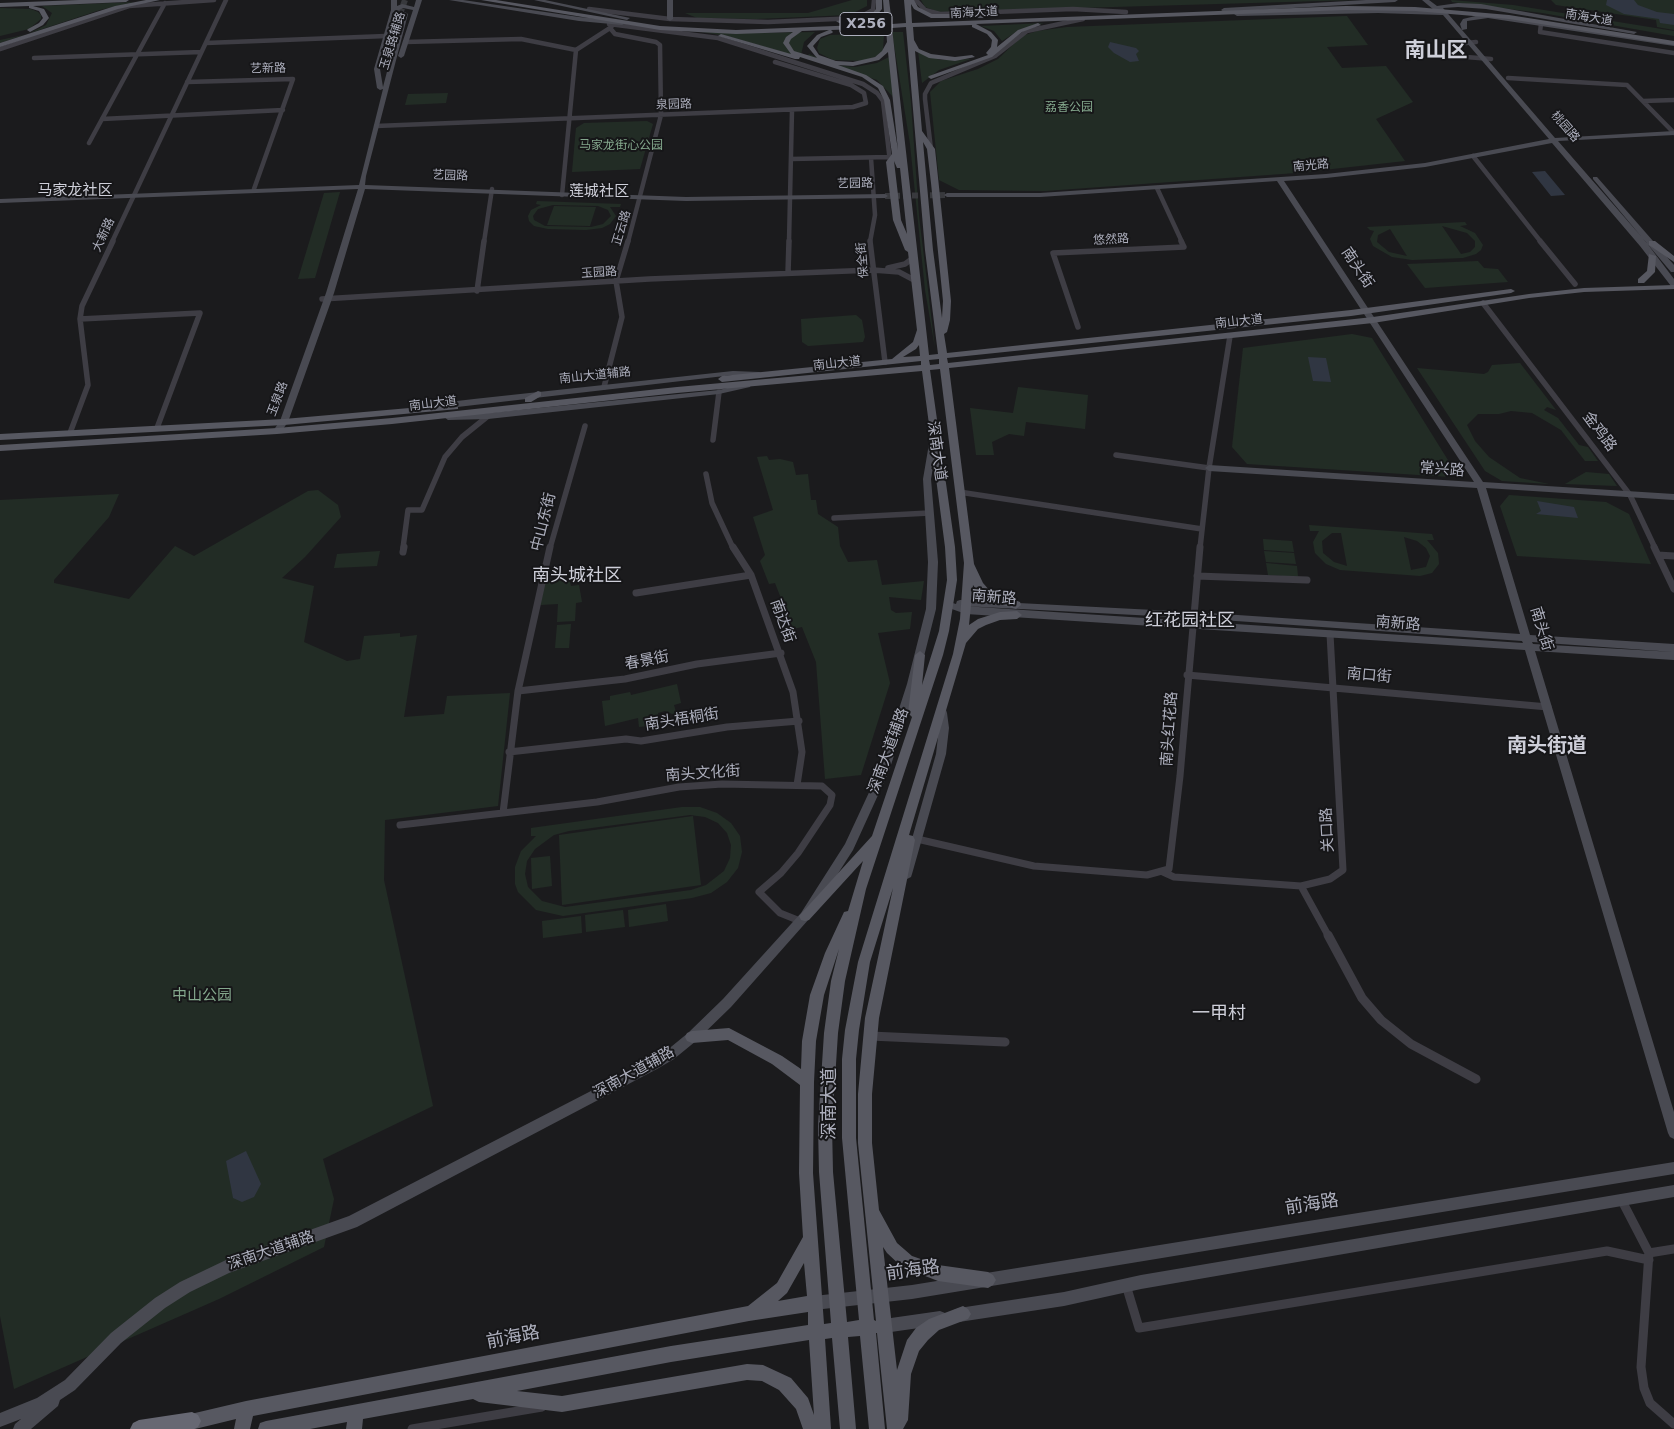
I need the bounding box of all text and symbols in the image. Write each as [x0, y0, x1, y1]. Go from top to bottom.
street label: 南海大道 [950, 5, 998, 21]
street label: 南海大道 [1564, 7, 1614, 29]
street label: 玉泉路辅路 [377, 10, 409, 72]
road number: X256 [840, 12, 892, 36]
district label: 南山区 [1405, 39, 1467, 65]
street label: 艺新路 [250, 61, 286, 77]
street label: 泉园路 [656, 97, 692, 113]
park label: 荔香公园 [1045, 101, 1093, 115]
street label: 桃园路 [1548, 109, 1582, 145]
park label: 马家龙街心公园 [579, 139, 663, 153]
street label: 南光路 [1292, 157, 1330, 175]
street label: 艺园路 [432, 168, 468, 184]
street label: 艺园路 [837, 176, 873, 192]
district label: 马家龙社区 [38, 182, 112, 200]
district label: 莲城社区 [569, 183, 629, 201]
street label: 正云路 [610, 209, 634, 247]
street label: 大新路 [90, 216, 118, 254]
street label: 悠然路 [1093, 232, 1129, 248]
street label: 保全街 [854, 241, 872, 279]
street label: 南头街 [1337, 244, 1377, 292]
street label: 玉园路 [581, 265, 617, 281]
street label: 南山大道 [1214, 312, 1264, 332]
street label: 南山大道 [812, 354, 862, 374]
street label: 南山大道辅路 [558, 365, 632, 387]
street label: 玉泉路 [265, 380, 291, 418]
street label: 南山大道 [408, 394, 458, 414]
street label: 金鸡路 [1578, 409, 1620, 455]
street label: 深南大道 [923, 420, 949, 482]
street label: 常兴路 [1419, 459, 1465, 481]
street label: 中山东街 [528, 491, 560, 553]
district label: 南头城社区 [532, 565, 622, 587]
street label: 南新路 [971, 587, 1017, 609]
street label: 南达街 [766, 597, 798, 645]
street label: 南头街 [1526, 605, 1556, 653]
district label: 红花园社区 [1145, 610, 1235, 632]
street label: 南新路 [1375, 613, 1421, 635]
street label: 春景街 [623, 648, 671, 674]
street label: 南口街 [1346, 665, 1392, 687]
street label: 南头红花路 [1158, 691, 1182, 767]
street label: 南头梧桐街 [644, 705, 720, 735]
street label: 深南大道辅路 [865, 706, 913, 796]
district label: 南头街道 [1507, 735, 1587, 759]
street label: 南头文化街 [665, 762, 741, 786]
street label: 关口路 [1318, 807, 1338, 853]
park label: 中山公园 [172, 987, 232, 1005]
district label: 一甲村 [1192, 1003, 1246, 1025]
street label: 深南大道辅路 [590, 1043, 678, 1103]
street label: 深南大道 [819, 1068, 841, 1140]
street label: 前海路 [1284, 1190, 1340, 1220]
street label: 深南大道辅路 [226, 1228, 316, 1274]
street label: 前海路 [885, 1257, 941, 1285]
street label: 前海路 [484, 1322, 542, 1354]

